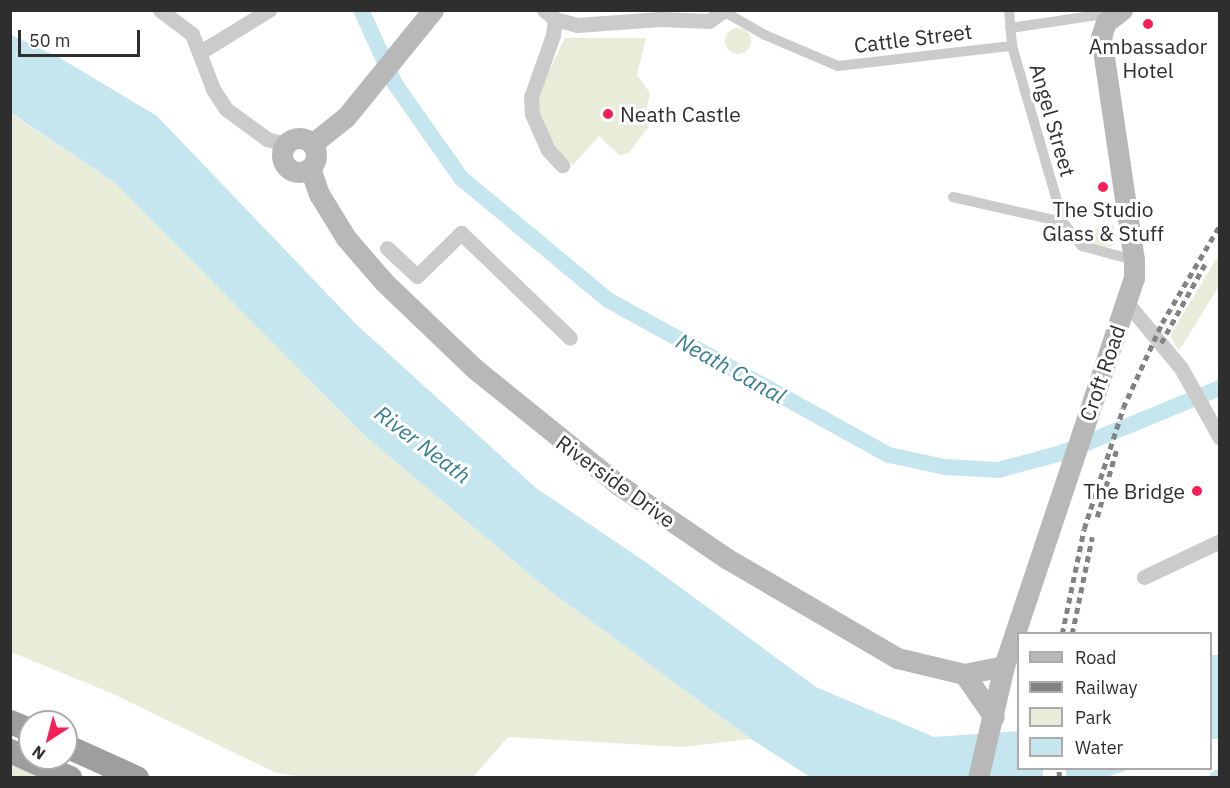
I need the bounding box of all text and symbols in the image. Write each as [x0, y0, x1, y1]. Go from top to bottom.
marker: Ambassador Hotel [1141, 17, 1155, 31]
scale bar [21, 18, 142, 56]
street label: Cattle Street [853, 18, 973, 58]
text: 50 m [29, 29, 71, 52]
place label: Ambassador Hotel [1089, 33, 1207, 83]
street label: Angel Street [1025, 61, 1081, 179]
place label: Neath Castle [620, 101, 741, 127]
marker: Neath Castle [601, 107, 615, 121]
marker: The Studio Glass & Stuff [1096, 180, 1110, 194]
place label: The Studio Glass & Stuff [1042, 196, 1164, 246]
street label: Croft Road [1074, 322, 1130, 424]
water label: Neath Canal [672, 327, 790, 409]
water label: River Neath [370, 399, 476, 489]
street label: Riverside Drive [552, 429, 680, 533]
place label: The Bridge [1083, 478, 1185, 504]
marker: The Bridge [1190, 484, 1204, 498]
legend [1017, 632, 1212, 770]
text: Road [1075, 646, 1116, 669]
text: Railway [1075, 676, 1137, 699]
text: Park [1075, 706, 1111, 729]
north arrow [18, 710, 78, 770]
text: Water [1075, 736, 1123, 759]
text: N [28, 741, 49, 764]

